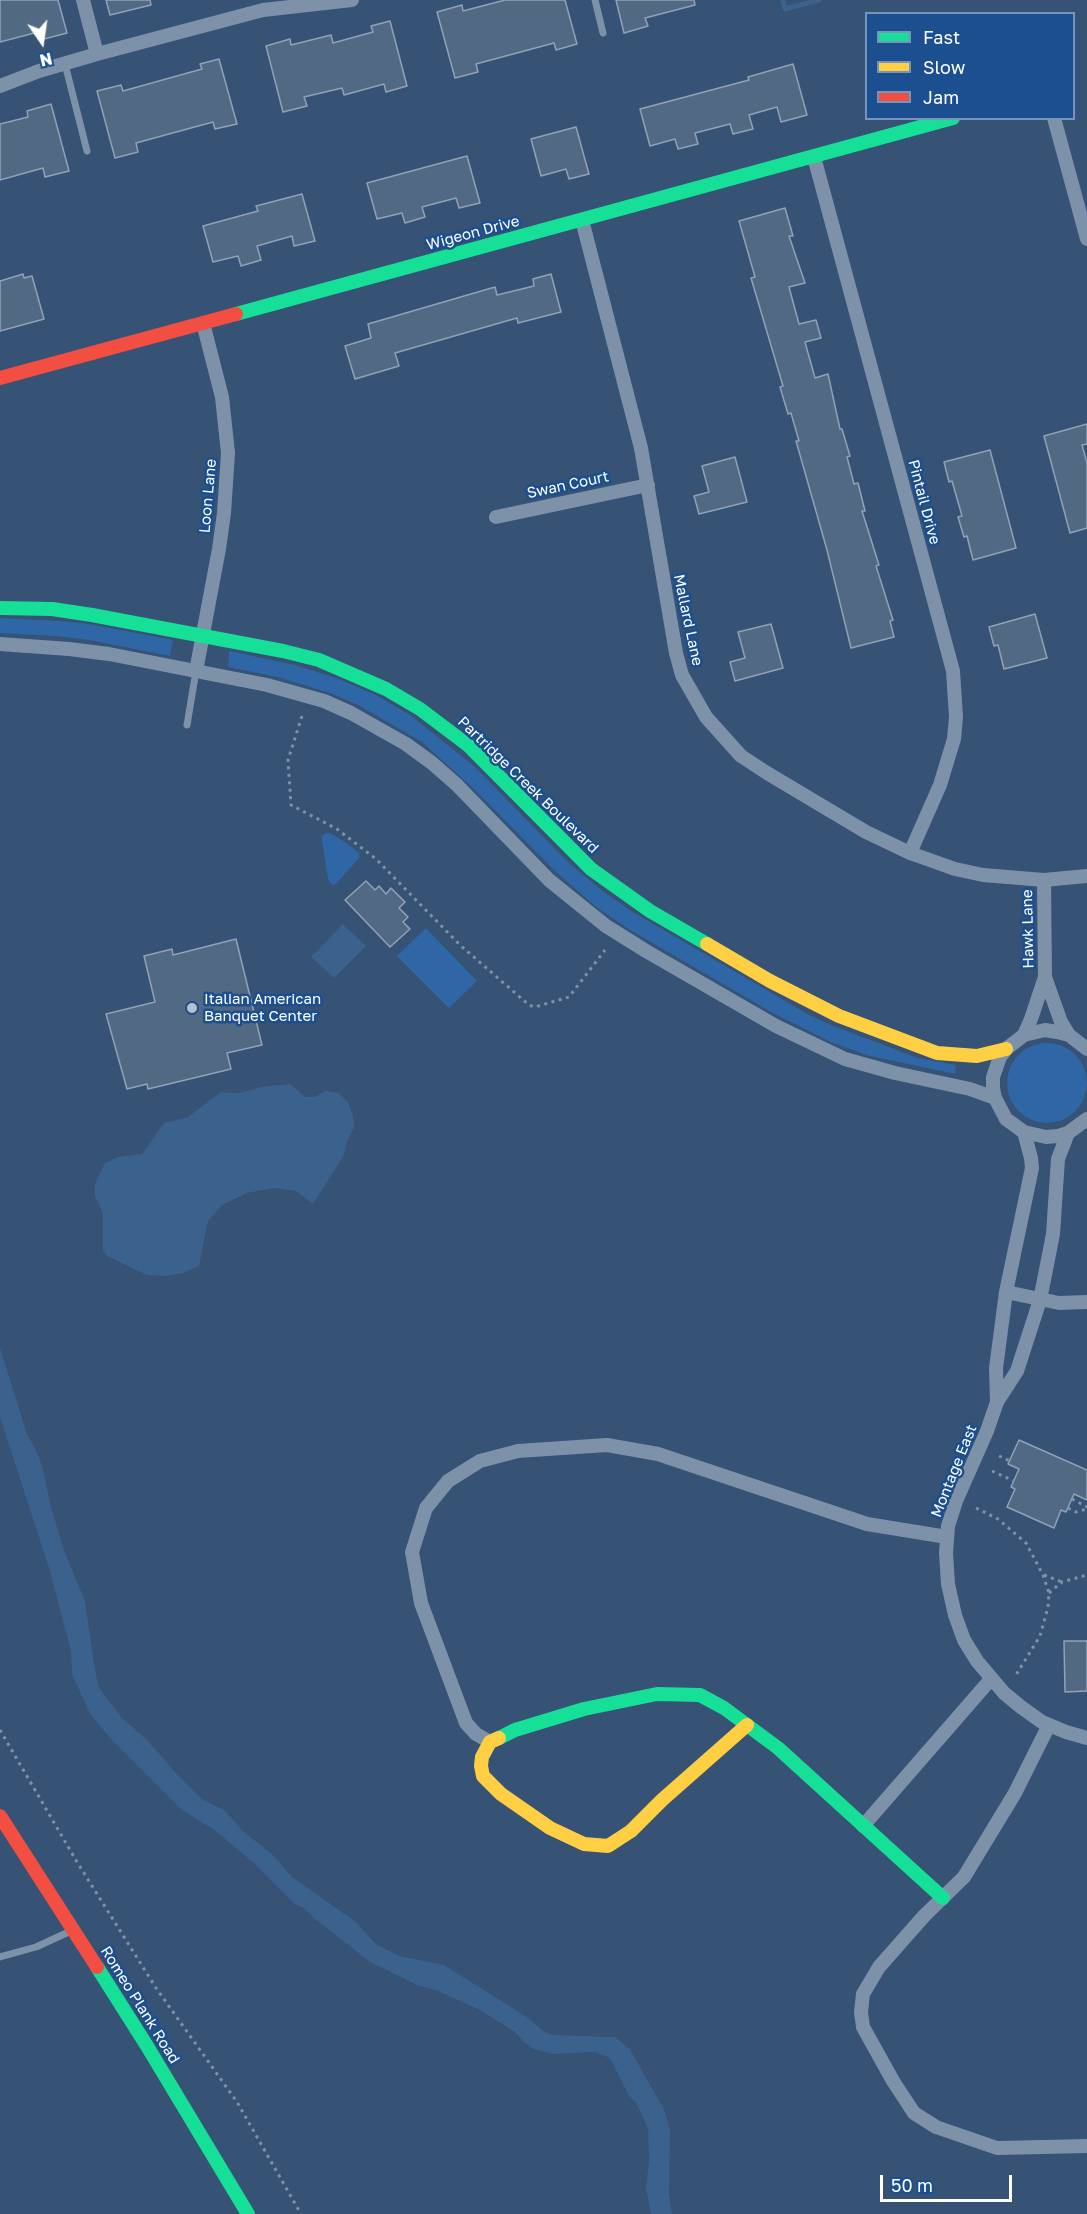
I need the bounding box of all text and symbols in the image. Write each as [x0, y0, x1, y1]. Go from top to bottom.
north arrow [12, 12, 72, 72]
legend [865, 12, 1075, 120]
text: Fast [923, 26, 960, 48]
text: N [38, 48, 54, 71]
text: Slow [923, 56, 965, 78]
text: Jam [923, 86, 959, 108]
street label: Wigeon Drive [425, 212, 521, 254]
street label: Loon Lane [196, 458, 220, 534]
street label: Pintail Drive [904, 458, 944, 546]
street label: Swan Court [525, 468, 611, 502]
street label: Mallard Lane [670, 573, 706, 667]
street label: Partridge Creek Boulevard [454, 713, 602, 857]
street label: Hawk Lane [1018, 889, 1038, 969]
place label: Italian American Banquet Center [204, 990, 321, 1025]
marker: Italian American Banquet Center [185, 1001, 199, 1015]
street label: Montage East [927, 1422, 981, 1520]
street label: Romeo Plank Road [97, 1943, 183, 2067]
scale bar [883, 2163, 1015, 2201]
text: 50 m [891, 2174, 933, 2196]

